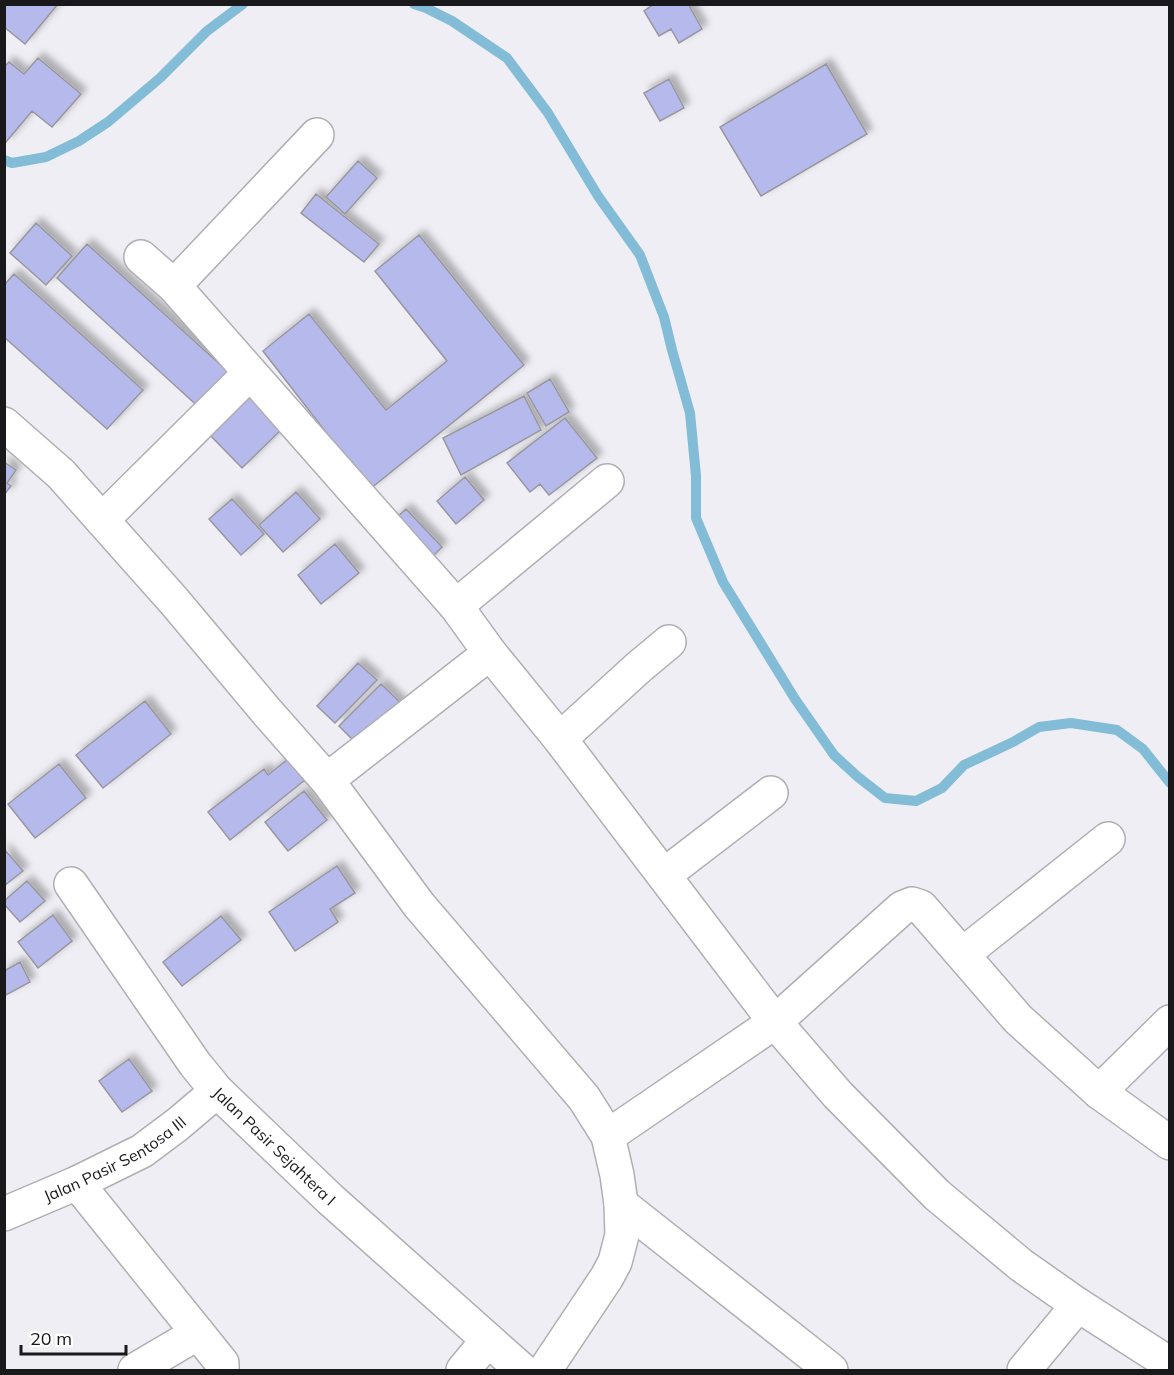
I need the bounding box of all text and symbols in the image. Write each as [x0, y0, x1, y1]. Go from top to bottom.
street label: Jalan Pasir Sejahtera I [209, 1083, 340, 1210]
street label: Jalan Pasir Sentosa III [40, 1112, 190, 1206]
scale bar [21, 1318, 126, 1356]
text: 20 m [30, 1327, 72, 1350]

